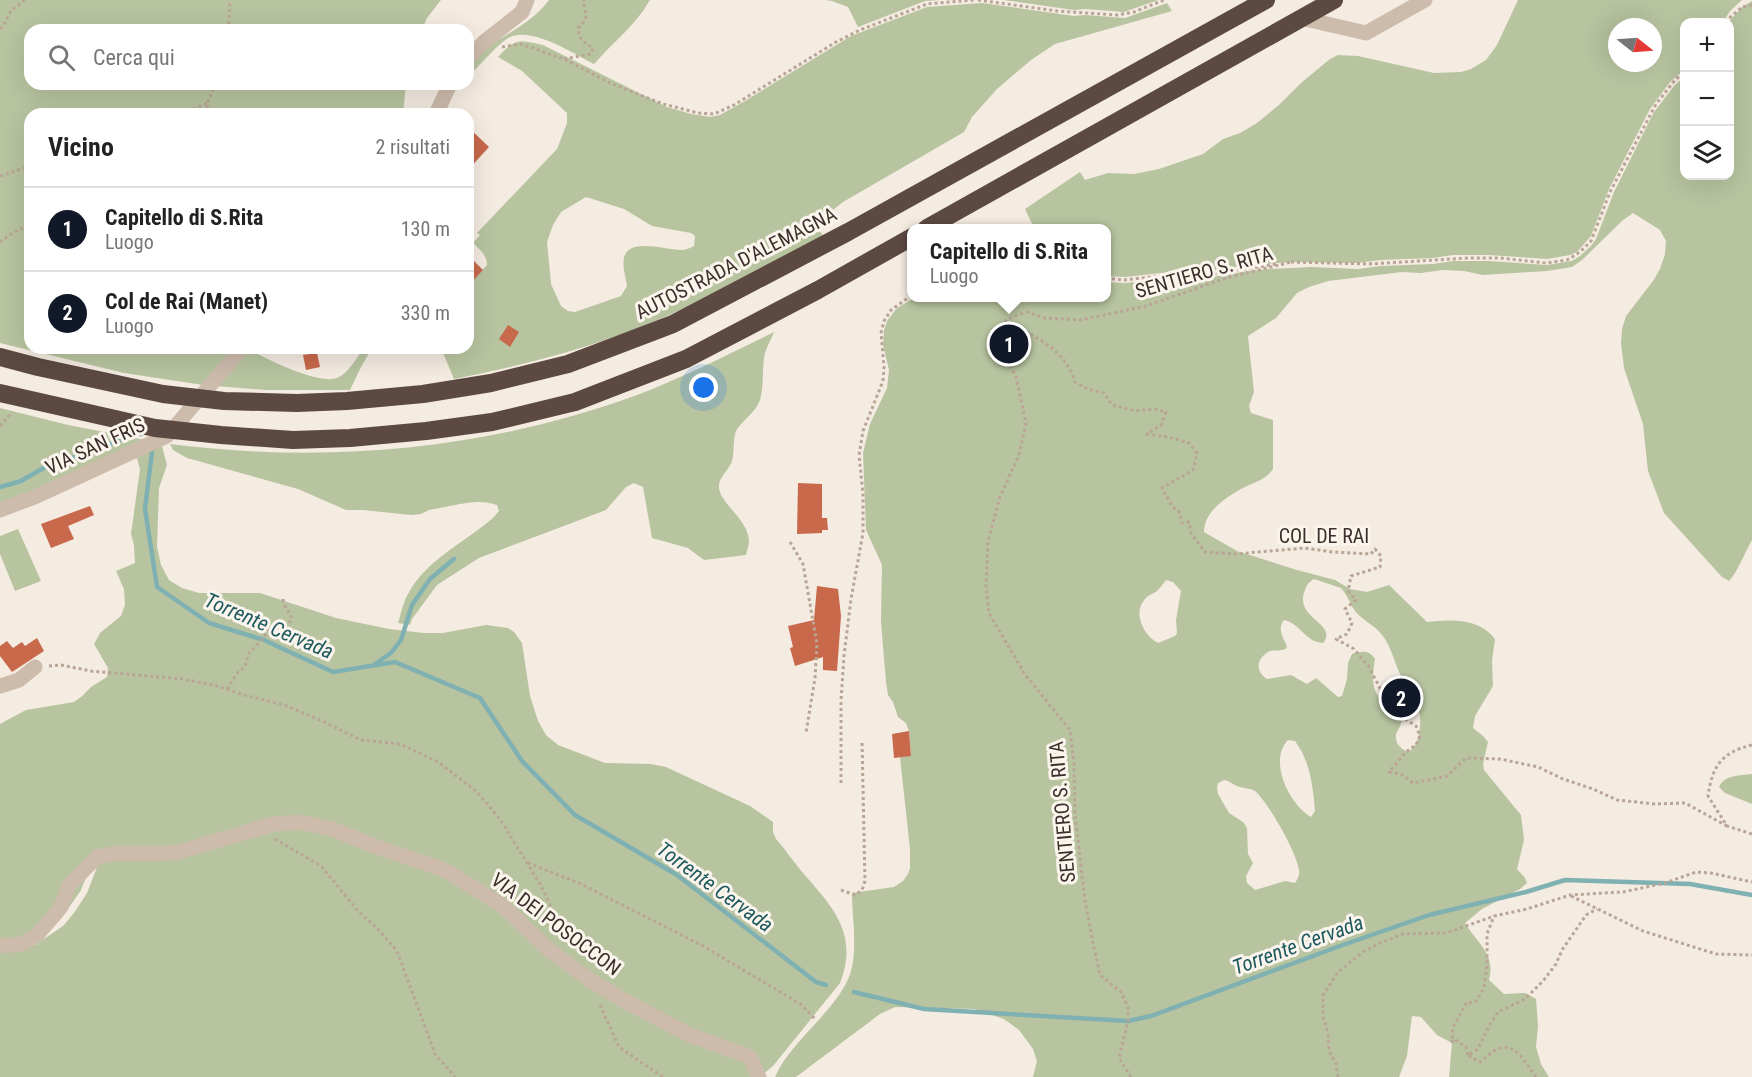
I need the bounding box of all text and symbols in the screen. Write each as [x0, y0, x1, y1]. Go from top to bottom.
north arrow [1608, 18, 1662, 72]
map controls [1680, 18, 1734, 180]
button: + [1680, 18, 1734, 72]
search box [24, 24, 474, 90]
icon: search [45, 41, 78, 74]
text: Cerca qui [93, 45, 175, 70]
button: − [1680, 72, 1734, 126]
button: layers [1680, 126, 1734, 180]
text: Vicino [48, 132, 114, 162]
text: 2 risultati [375, 135, 450, 159]
street label: AUTOSTRADA D'ALEMAGNA [631, 202, 841, 324]
text: Capitello di S.Rita [105, 205, 263, 230]
text: 1 [62, 217, 73, 241]
text: 130 m [401, 217, 450, 241]
popup [907, 224, 1111, 302]
text: Luogo [105, 230, 154, 254]
text: Capitello di S.Rita [930, 239, 1088, 264]
street label: SENTIERO S. RITA [1133, 241, 1276, 303]
text: Luogo [930, 264, 979, 288]
text: Col de Rai (Manet) [105, 289, 268, 314]
text: 2 [62, 301, 73, 325]
text: 330 m [401, 301, 450, 325]
text: Luogo [105, 314, 154, 338]
pin: 1 [990, 322, 1028, 366]
your location [689, 373, 718, 402]
street label: VIA SAN FRIS [41, 413, 149, 479]
street label: COL DE RAI [1279, 524, 1369, 548]
water label: Torrente Cervada [201, 588, 337, 664]
pin: 2 [1382, 676, 1420, 720]
street label: SENTIERO S. RITA [1044, 740, 1080, 884]
water label: Torrente Cervada [652, 837, 778, 937]
street label: VIA DEI POSOCCON [486, 867, 626, 981]
water label: Torrente Cervada [1229, 910, 1367, 980]

